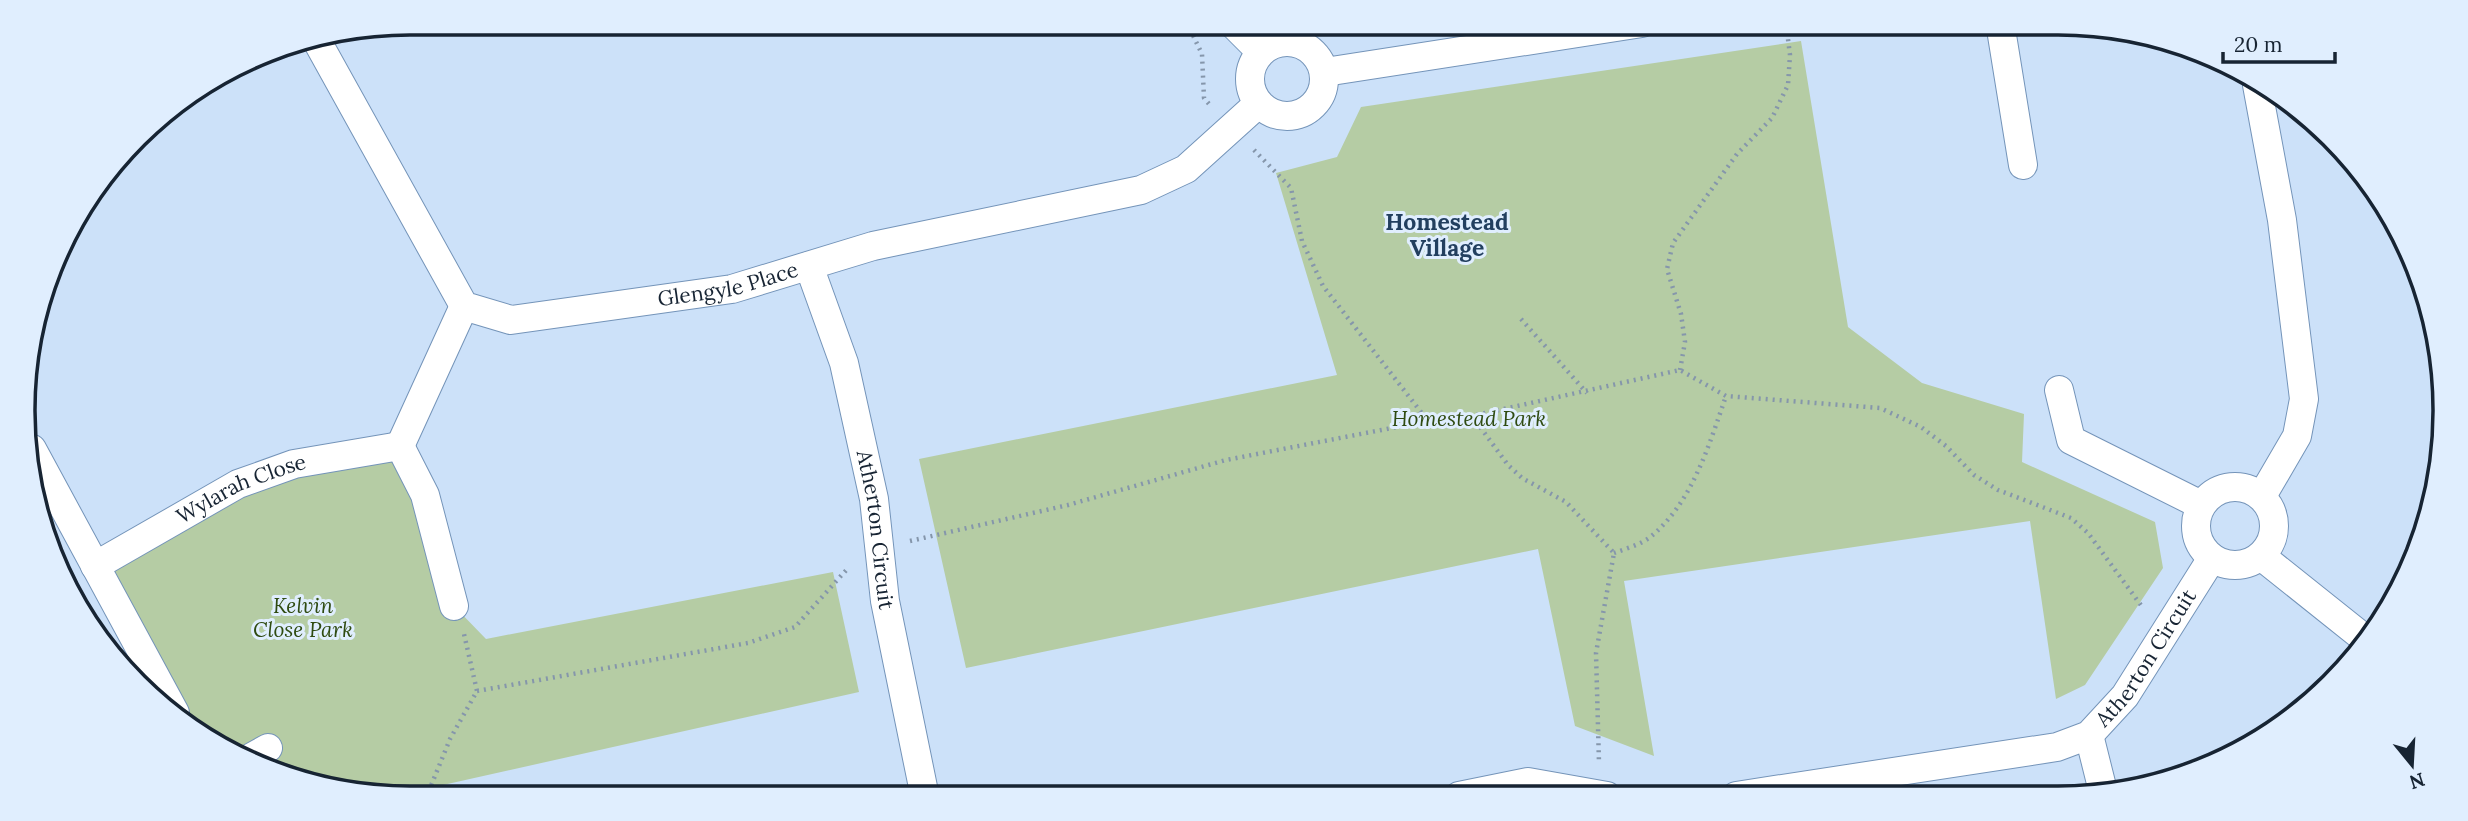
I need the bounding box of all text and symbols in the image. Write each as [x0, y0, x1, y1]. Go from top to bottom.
scale bar [2223, 21, 2335, 65]
text: 20 m [2234, 31, 2283, 58]
district label: Homestead Village [1385, 207, 1509, 262]
street label: Glengyle Place [656, 256, 801, 312]
park label: Homestead Park [1392, 405, 1546, 432]
street label: Atherton Circuit [850, 446, 901, 613]
street label: Wylarah Close [171, 448, 308, 529]
street label: Atherton Circuit [2089, 583, 2202, 733]
park label: Kelvin Close Park [253, 592, 353, 643]
north arrow [2377, 730, 2447, 800]
text: N [2406, 767, 2428, 795]

